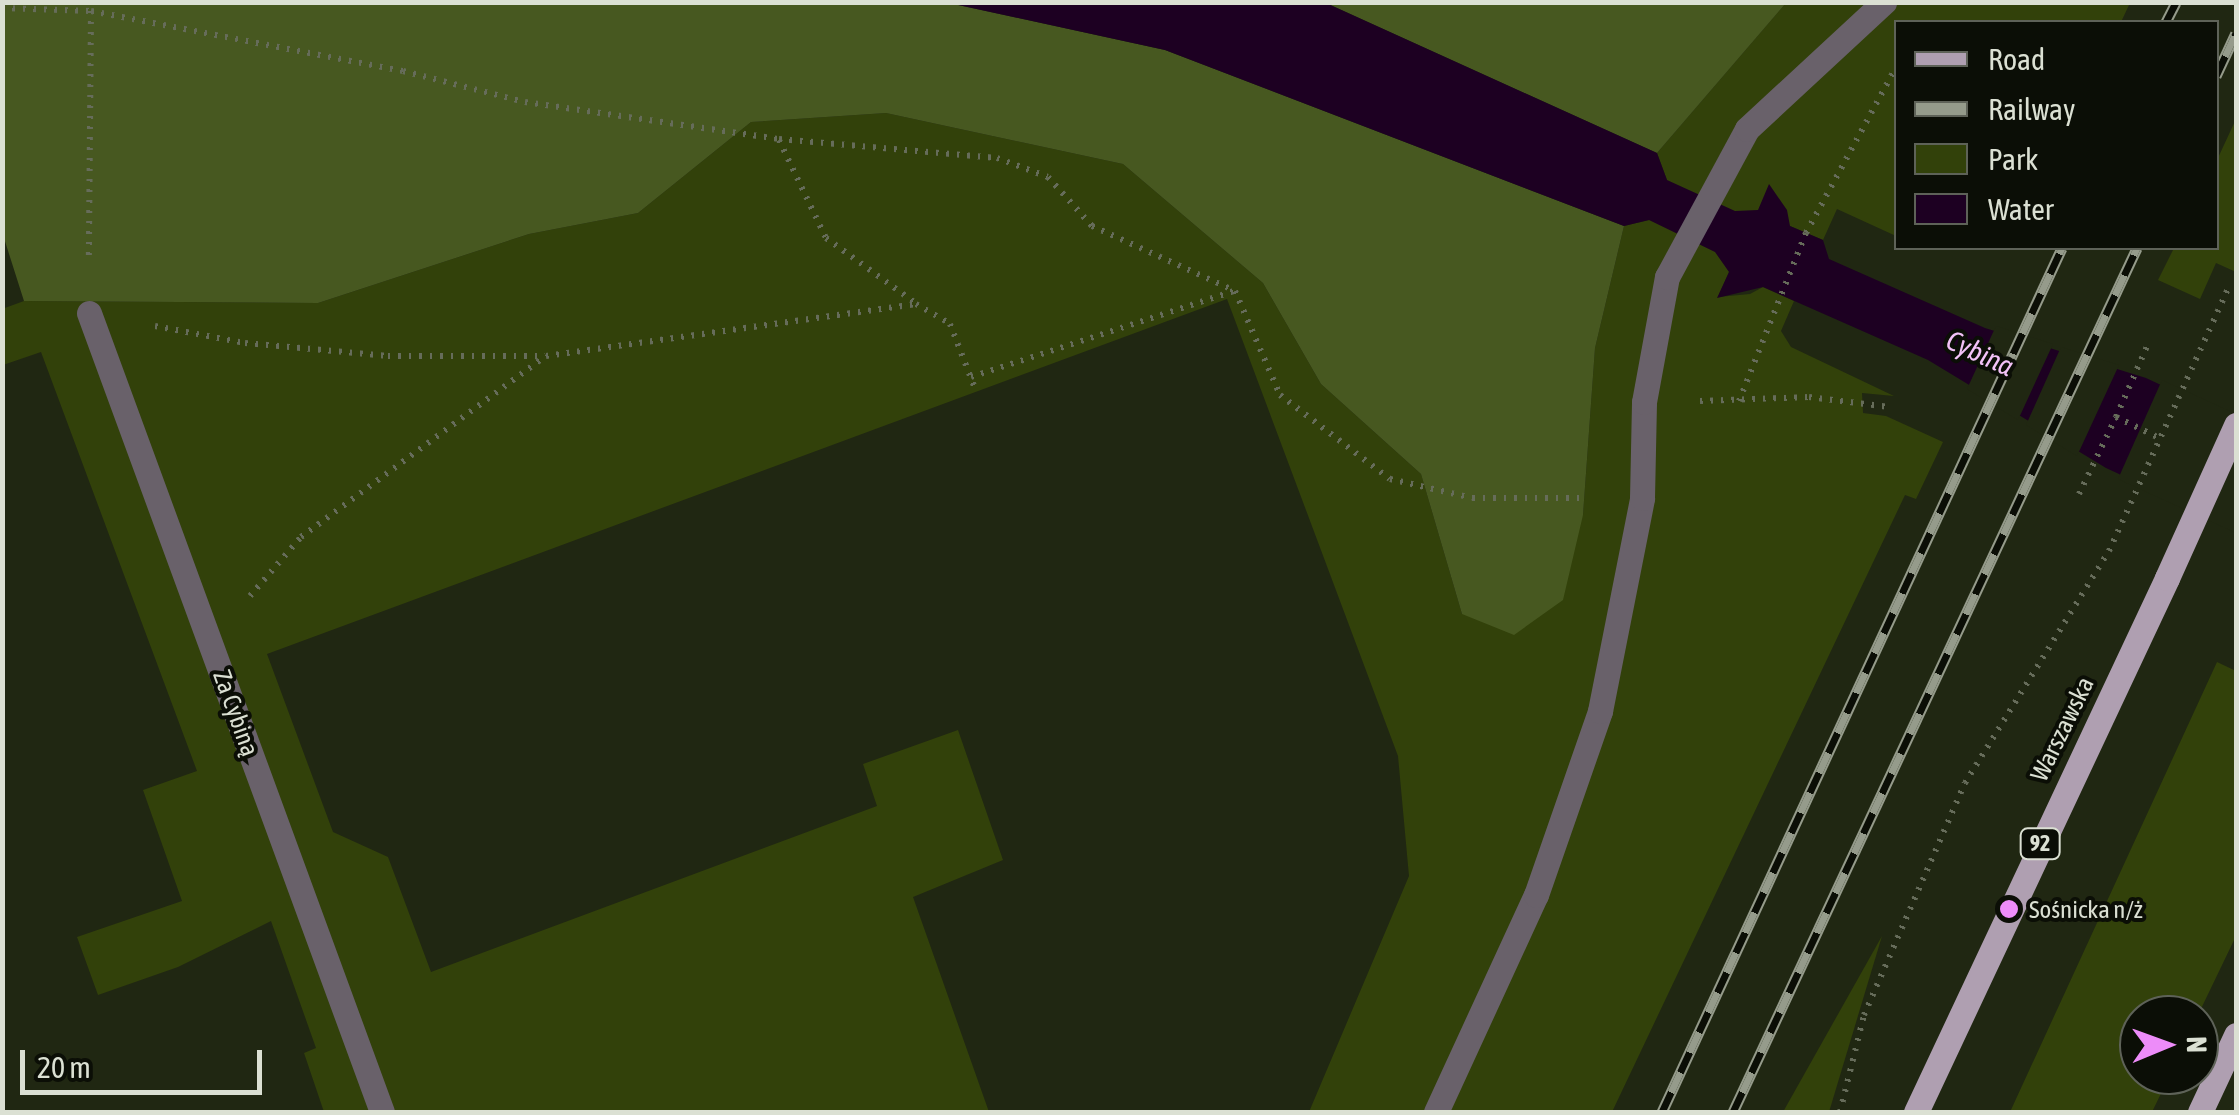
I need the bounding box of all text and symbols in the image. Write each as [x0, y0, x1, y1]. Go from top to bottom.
legend [1894, 20, 2219, 250]
text: Road [1988, 42, 2045, 76]
text: Railway [1988, 92, 2075, 126]
text: Park [1988, 142, 2038, 176]
text: Water [1988, 192, 2054, 226]
water label: Cybina [1941, 323, 2019, 383]
street label: Za Cybiną [207, 666, 265, 760]
street label: Warszawska [2024, 672, 2100, 786]
road number: 92 [2018, 827, 2062, 861]
place label: Sośnicka n/ż [2029, 894, 2143, 924]
marker: Sośnicka n/ż [1998, 898, 2020, 920]
north arrow [2119, 995, 2219, 1095]
scale bar [25, 1030, 268, 1092]
text: N [2181, 1036, 2213, 1053]
text: 20 m [37, 1050, 91, 1084]

